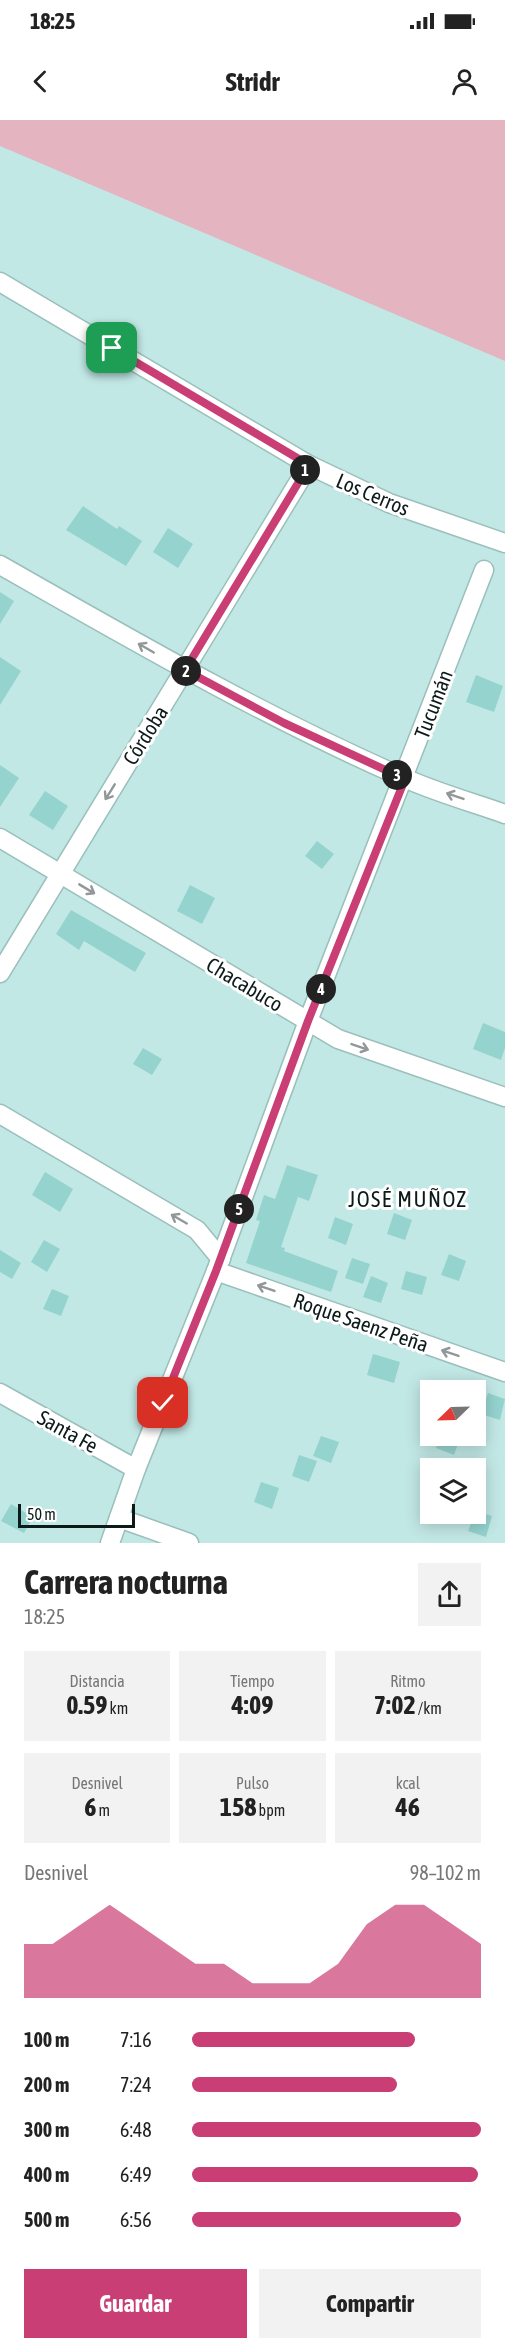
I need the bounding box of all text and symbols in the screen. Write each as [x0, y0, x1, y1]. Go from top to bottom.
text: 18:25 [30, 8, 75, 34]
icon: back [24, 65, 57, 98]
icon: person [448, 65, 481, 98]
text: Stridr [225, 66, 280, 97]
pin [86, 322, 137, 373]
icon: arrive [95, 331, 128, 364]
pin: 1 [290, 455, 320, 485]
text: 1 [301, 461, 309, 479]
street label: Los Cerros [333, 468, 413, 520]
one-way arrow [138, 642, 155, 654]
pin: 2 [171, 656, 201, 686]
text: 2 [182, 662, 190, 680]
street label: Tucumán [409, 666, 457, 742]
street label: Córdoba [118, 701, 172, 769]
pin: 3 [382, 760, 412, 790]
text: 3 [393, 766, 401, 784]
one-way arrow [103, 783, 116, 800]
one-way arrow [446, 790, 465, 801]
one-way arrow [78, 884, 95, 896]
street label: Chacabuco [203, 952, 287, 1016]
pin: 4 [306, 974, 336, 1004]
text: 4 [317, 980, 325, 998]
one-way arrow [350, 1042, 369, 1053]
district label: JOSÉ MUÑOZ [348, 1186, 468, 1212]
pin: 5 [224, 1194, 254, 1224]
text: 5 [235, 1200, 243, 1218]
one-way arrow [171, 1213, 188, 1225]
one-way arrow [257, 1282, 276, 1293]
street label: Roque Saenz Peña [290, 1288, 432, 1356]
one-way arrow [441, 1346, 460, 1357]
pin [137, 1377, 188, 1428]
north arrow [420, 1380, 486, 1446]
map controls [420, 1380, 486, 1524]
icon: check [146, 1386, 179, 1419]
street label: Santa Fe [34, 1405, 102, 1457]
button: layers [420, 1458, 486, 1524]
scale bar [18, 1501, 135, 1528]
text: 50 m [27, 1505, 56, 1523]
text: Carrera nocturna [24, 1563, 228, 1601]
button: share [418, 1563, 481, 1626]
text: 18:25 [24, 1605, 65, 1628]
text: Distancia [70, 1672, 125, 1690]
text: Tiempo [230, 1672, 275, 1690]
text: Ritmo [390, 1672, 425, 1690]
text: 0.59 [66, 1690, 107, 1720]
text: 4:09 [232, 1690, 273, 1720]
text: 7:02 [374, 1690, 416, 1720]
text: km [107, 1699, 128, 1717]
text: /km [416, 1699, 442, 1717]
text: Desnivel [72, 1774, 123, 1792]
text: Pulso [236, 1774, 269, 1792]
text: kcal [396, 1774, 420, 1792]
text: 6 [84, 1792, 96, 1822]
text: 158 [220, 1792, 256, 1822]
text: 46 [396, 1792, 420, 1822]
text: m [96, 1801, 110, 1819]
text: bpm [256, 1801, 285, 1819]
text: Desnivel [24, 1861, 88, 1884]
text: 98–102 m [410, 1861, 481, 1884]
text: 100 m [24, 2028, 69, 2051]
text: 7:16 [120, 2028, 152, 2051]
text: 200 m [24, 2073, 69, 2096]
text: 7:24 [120, 2073, 152, 2096]
text: 300 m [24, 2118, 69, 2141]
text: 6:48 [120, 2118, 152, 2141]
text: 400 m [24, 2163, 69, 2186]
text: 6:49 [120, 2163, 152, 2186]
text: 500 m [24, 2208, 69, 2231]
text: 6:56 [120, 2208, 152, 2231]
button: Guardar [24, 2269, 247, 2338]
button: Compartir [259, 2269, 481, 2338]

